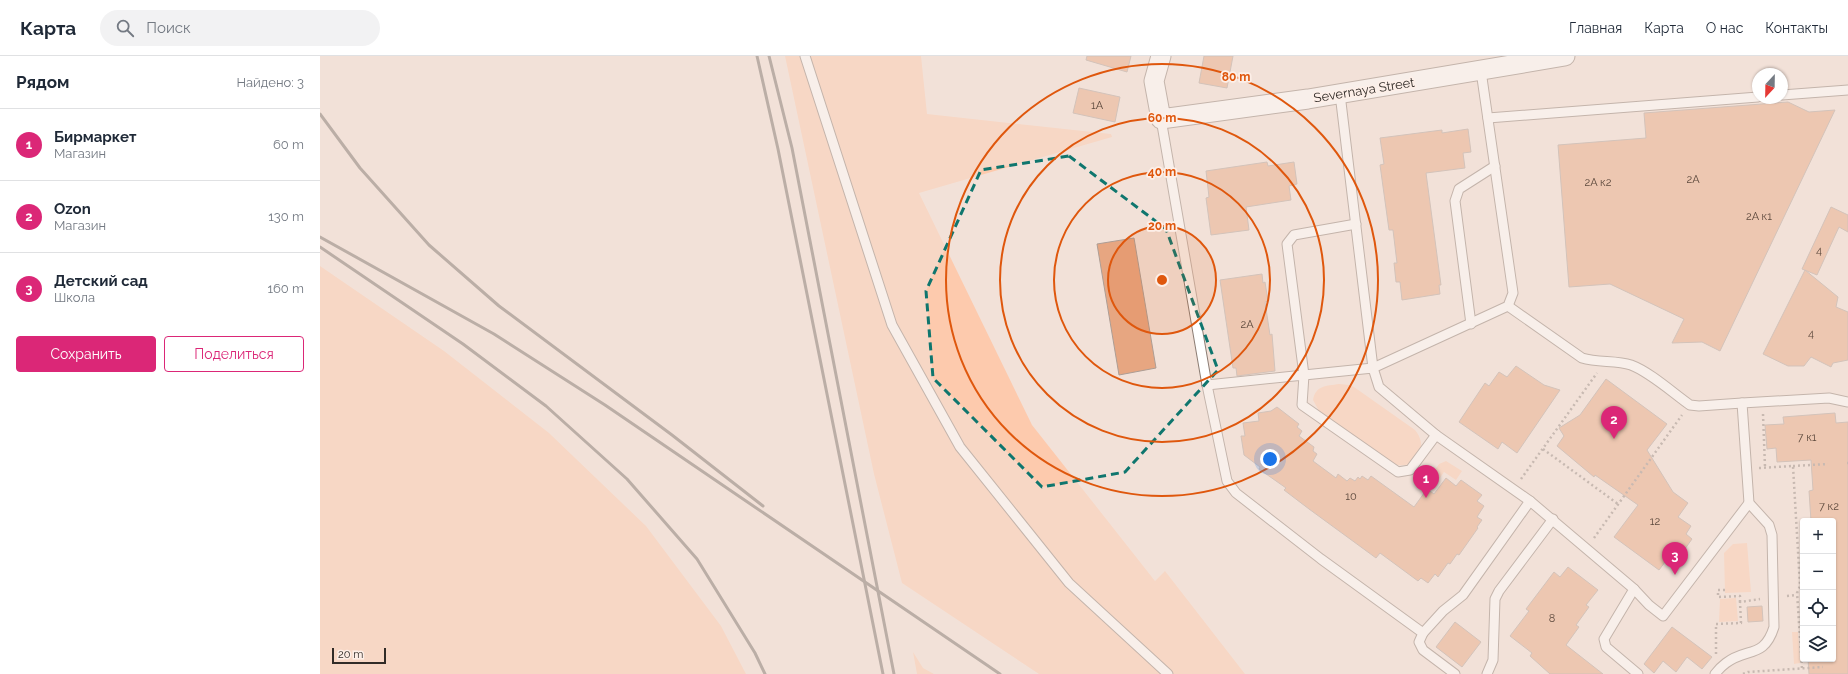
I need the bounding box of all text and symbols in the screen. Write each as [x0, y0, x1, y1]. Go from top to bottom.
search box [100, 10, 380, 46]
text: Карта [20, 17, 76, 39]
icon: search [114, 17, 136, 39]
text: Поиск [146, 19, 191, 37]
text: Главная [1569, 20, 1622, 36]
text: Карта [1644, 20, 1684, 36]
text: О нас [1706, 20, 1743, 36]
text: Контакты [1765, 20, 1828, 36]
north arrow [1752, 68, 1788, 104]
text: 80 m [1222, 70, 1250, 84]
text: Рядом [16, 72, 69, 92]
text: Найдено: 3 [236, 75, 304, 90]
street label: Severnaya Street [1312, 75, 1416, 105]
house number: 1А [1091, 99, 1104, 112]
text: 60 m [1148, 111, 1176, 125]
text: Бирмаркет [54, 128, 136, 146]
text: 1 [26, 137, 32, 152]
text: 60 m [273, 137, 304, 152]
text: Магазин [54, 146, 106, 161]
text: 40 m [1148, 165, 1176, 179]
house number: 2А [1686, 173, 1700, 186]
house number: 2А к2 [1584, 176, 1612, 189]
text: Ozon [54, 200, 91, 218]
text: 2 [25, 209, 33, 224]
text: 130 m [268, 209, 304, 224]
house number: 2А к1 [1746, 210, 1772, 223]
text: Магазин [54, 218, 106, 233]
text: 20 m [1148, 219, 1176, 233]
house number: 4 [1816, 244, 1822, 257]
text: Детский сад [54, 272, 148, 290]
centre of rings [1155, 273, 1169, 287]
text: 3 [25, 281, 33, 296]
text: 160 m [267, 281, 304, 296]
text: Школа [54, 290, 95, 305]
house number: 2А [1240, 318, 1254, 331]
house number: 4 [1808, 327, 1814, 340]
button: Сохранить [16, 336, 156, 372]
button: Поделиться [164, 336, 304, 372]
pin: 2 [1601, 406, 1627, 439]
house number: 7 к1 [1797, 431, 1817, 444]
your location [1260, 449, 1280, 469]
pin: 1 [1413, 465, 1439, 498]
house number: 10 [1345, 490, 1357, 503]
house number: 7 к2 [1819, 500, 1839, 513]
house number: 12 [1650, 515, 1660, 528]
map controls [1800, 518, 1836, 662]
button: + [1800, 518, 1836, 554]
pin: 3 [1662, 542, 1688, 575]
button: − [1800, 554, 1836, 590]
button: locate [1800, 590, 1836, 626]
house number: 8 [1549, 612, 1555, 625]
button: layers [1800, 626, 1836, 662]
scale bar [332, 646, 386, 665]
text: 20 m [338, 648, 363, 661]

